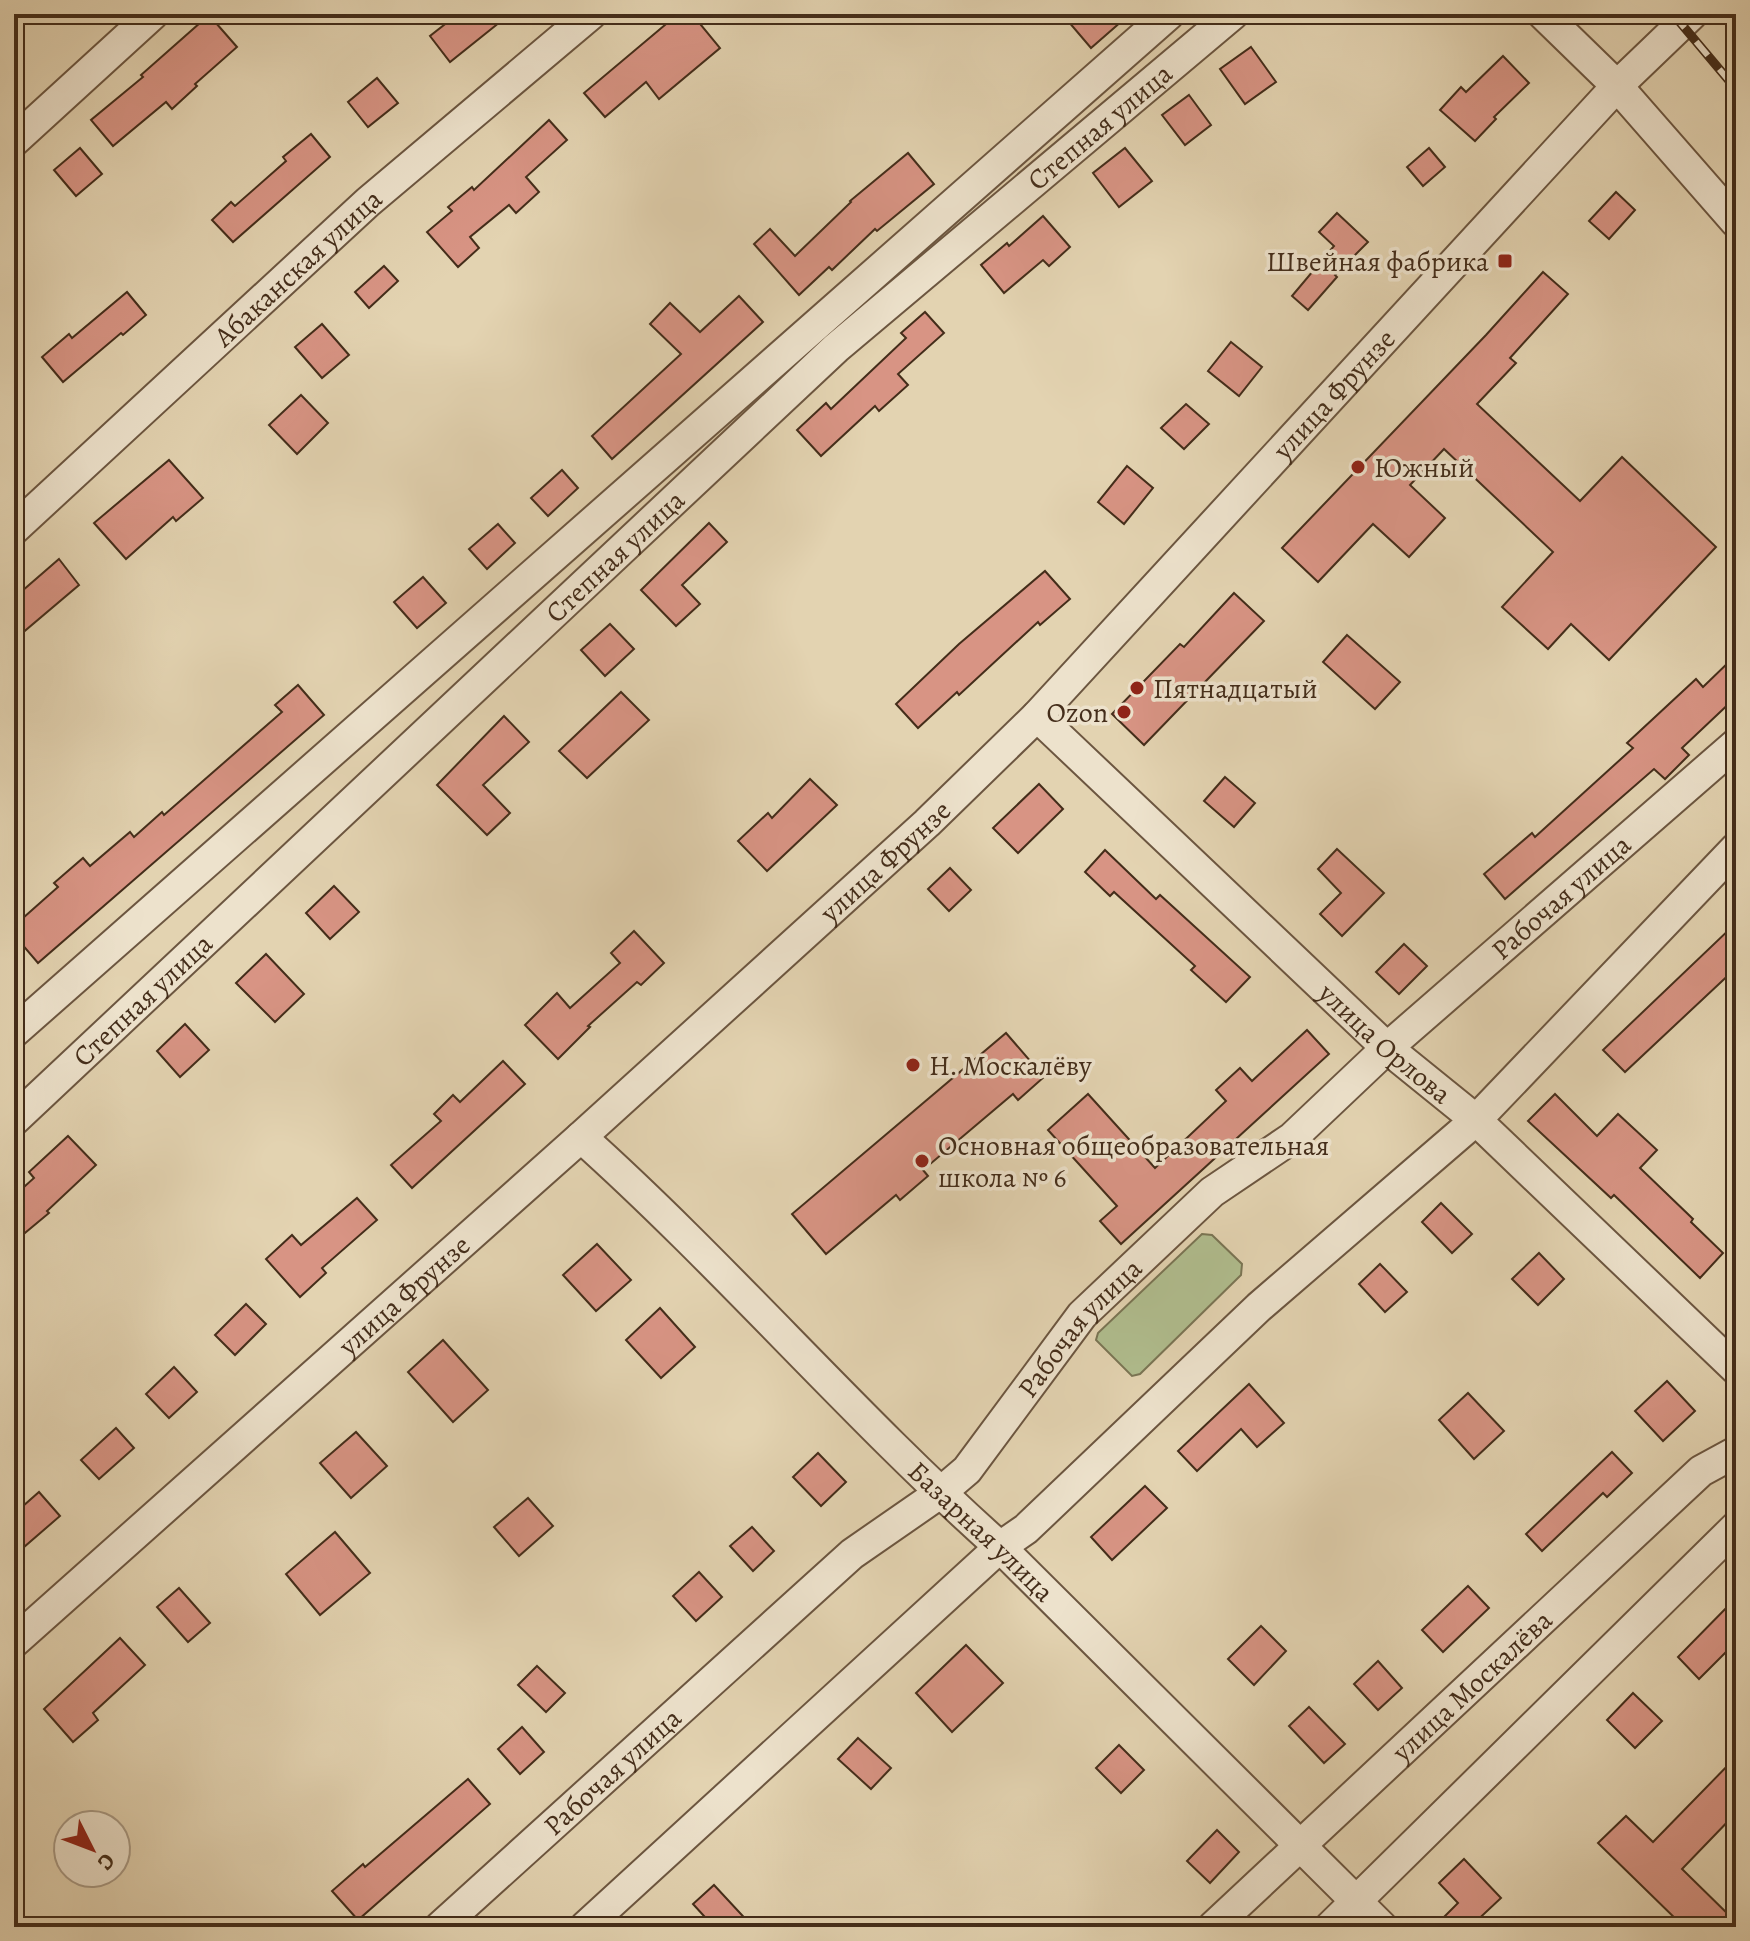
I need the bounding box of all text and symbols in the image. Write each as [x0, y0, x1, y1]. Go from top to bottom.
street label: Степная улица [1020, 55, 1181, 199]
street label: Абаканская улица [205, 180, 390, 356]
place label: Швейная фабрика [1266, 243, 1489, 281]
marker: Швейная фабрика [1496, 252, 1514, 270]
street label: улица Фрунзе [1264, 321, 1404, 469]
place label: Южный [1374, 449, 1474, 487]
marker: Южный [1349, 458, 1367, 476]
street label: Степная улица [537, 482, 693, 632]
place label: Пятнадцатый [1153, 670, 1318, 708]
marker: Пятнадцатый [1128, 679, 1146, 697]
place label: Ozon [1046, 694, 1108, 732]
marker: Ozon [1115, 703, 1133, 721]
street label: улица Фрунзе [811, 792, 960, 932]
street label: Рабочая улица [1483, 826, 1639, 969]
street label: Степная улица [65, 925, 221, 1075]
street label: улица Орлова [1309, 974, 1459, 1113]
place label: Н. Москалёву [929, 1047, 1092, 1085]
marker: Н. Москалёву [904, 1056, 922, 1074]
place label: Основная общеобразовательная школа № 6 [938, 1127, 1329, 1197]
marker: Основная общеобразовательная школа № 6 [913, 1152, 931, 1170]
street label: улица Фрунзе [330, 1227, 479, 1365]
street label: Рабочая улица [1009, 1250, 1151, 1406]
street label: Базарная улица [899, 1453, 1063, 1611]
street label: улица Москалёва [1383, 1602, 1561, 1771]
street label: Рабочая улица [536, 1700, 690, 1844]
north arrow [52, 1809, 132, 1889]
text: С [90, 1847, 122, 1877]

